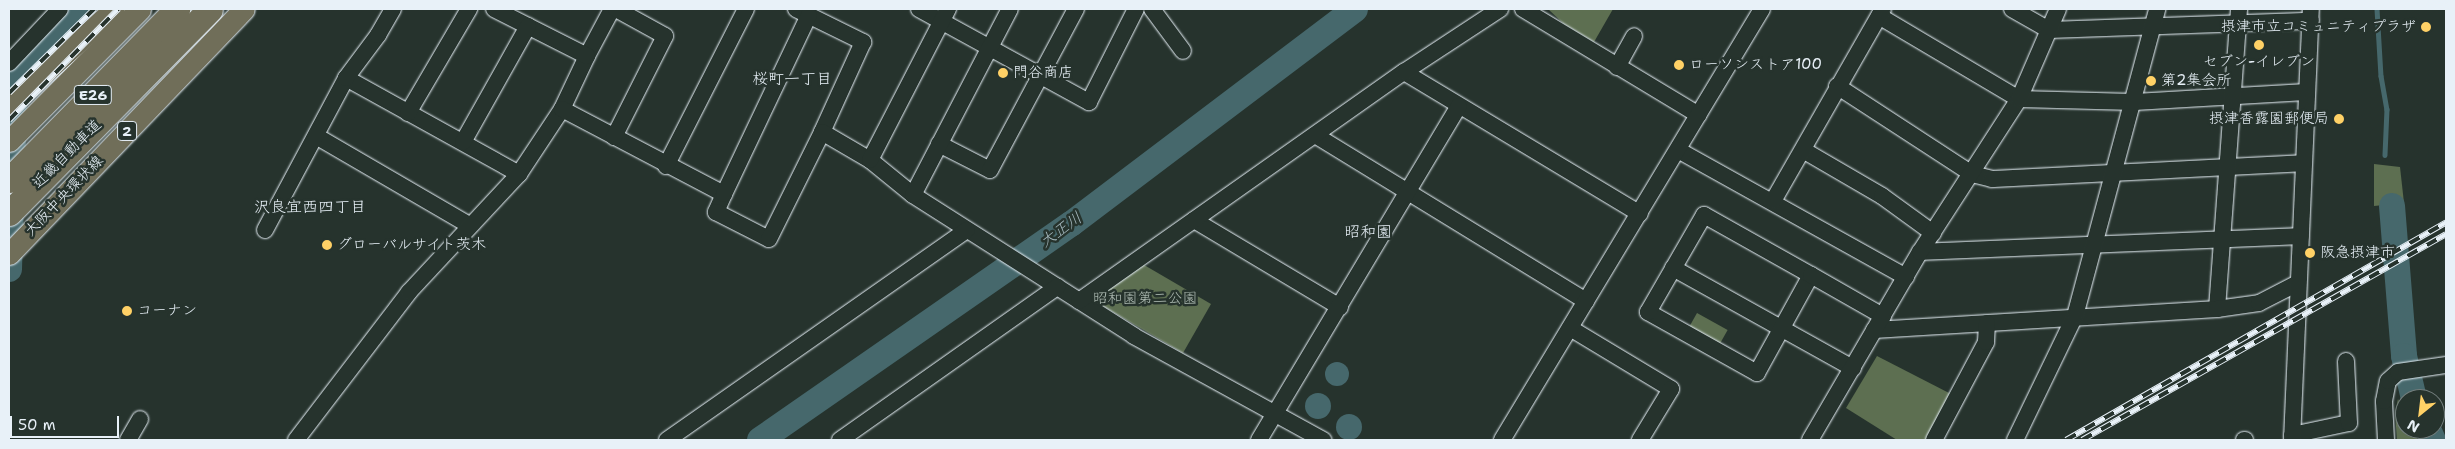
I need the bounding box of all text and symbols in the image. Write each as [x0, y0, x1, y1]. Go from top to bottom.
place label: 摂津市立コミュニティプラザ [2221, 18, 2416, 36]
marker: 摂津市立コミュニティプラザ [2420, 21, 2432, 33]
marker: セブン-イレブン [2253, 39, 2265, 51]
place label: セブン-イレブン [2203, 53, 2315, 71]
place label: ローソンストア100 [1689, 56, 1821, 74]
marker: ローソンストア100 [1673, 59, 1685, 71]
place label: 門谷商店 [1013, 64, 1073, 82]
marker: 門谷商店 [997, 67, 1009, 79]
district label: 桜町一丁目 [752, 69, 832, 89]
place label: 第2集会所 [2161, 72, 2231, 90]
marker: 第2集会所 [2145, 75, 2157, 87]
road number: E26 [73, 84, 113, 106]
place label: 摂津香露園郵便局 [2209, 110, 2329, 128]
marker: 摂津香露園郵便局 [2333, 113, 2345, 125]
street label: 近畿自動車道 [29, 116, 105, 192]
road number: 2 [117, 120, 137, 142]
street label: 大阪中央環状線 [21, 152, 107, 240]
district label: 沢良宜西四丁目 [254, 197, 366, 217]
water label: 大正川 [1036, 208, 1086, 252]
district label: 昭和園 [1344, 222, 1392, 242]
place label: グローバルサイト茨木 [337, 236, 487, 254]
marker: グローバルサイト茨木 [321, 239, 333, 251]
place label: 阪急摂津市 [2320, 244, 2395, 262]
marker: 阪急摂津市 [2304, 247, 2316, 259]
park label: 昭和園第二公園 [1093, 290, 1197, 308]
place label: コーナン [137, 302, 197, 320]
marker: コーナン [121, 305, 133, 317]
north arrow [2395, 389, 2445, 439]
scale bar [12, 406, 121, 438]
text: 50 m [18, 415, 56, 435]
text: N [2404, 416, 2422, 437]

